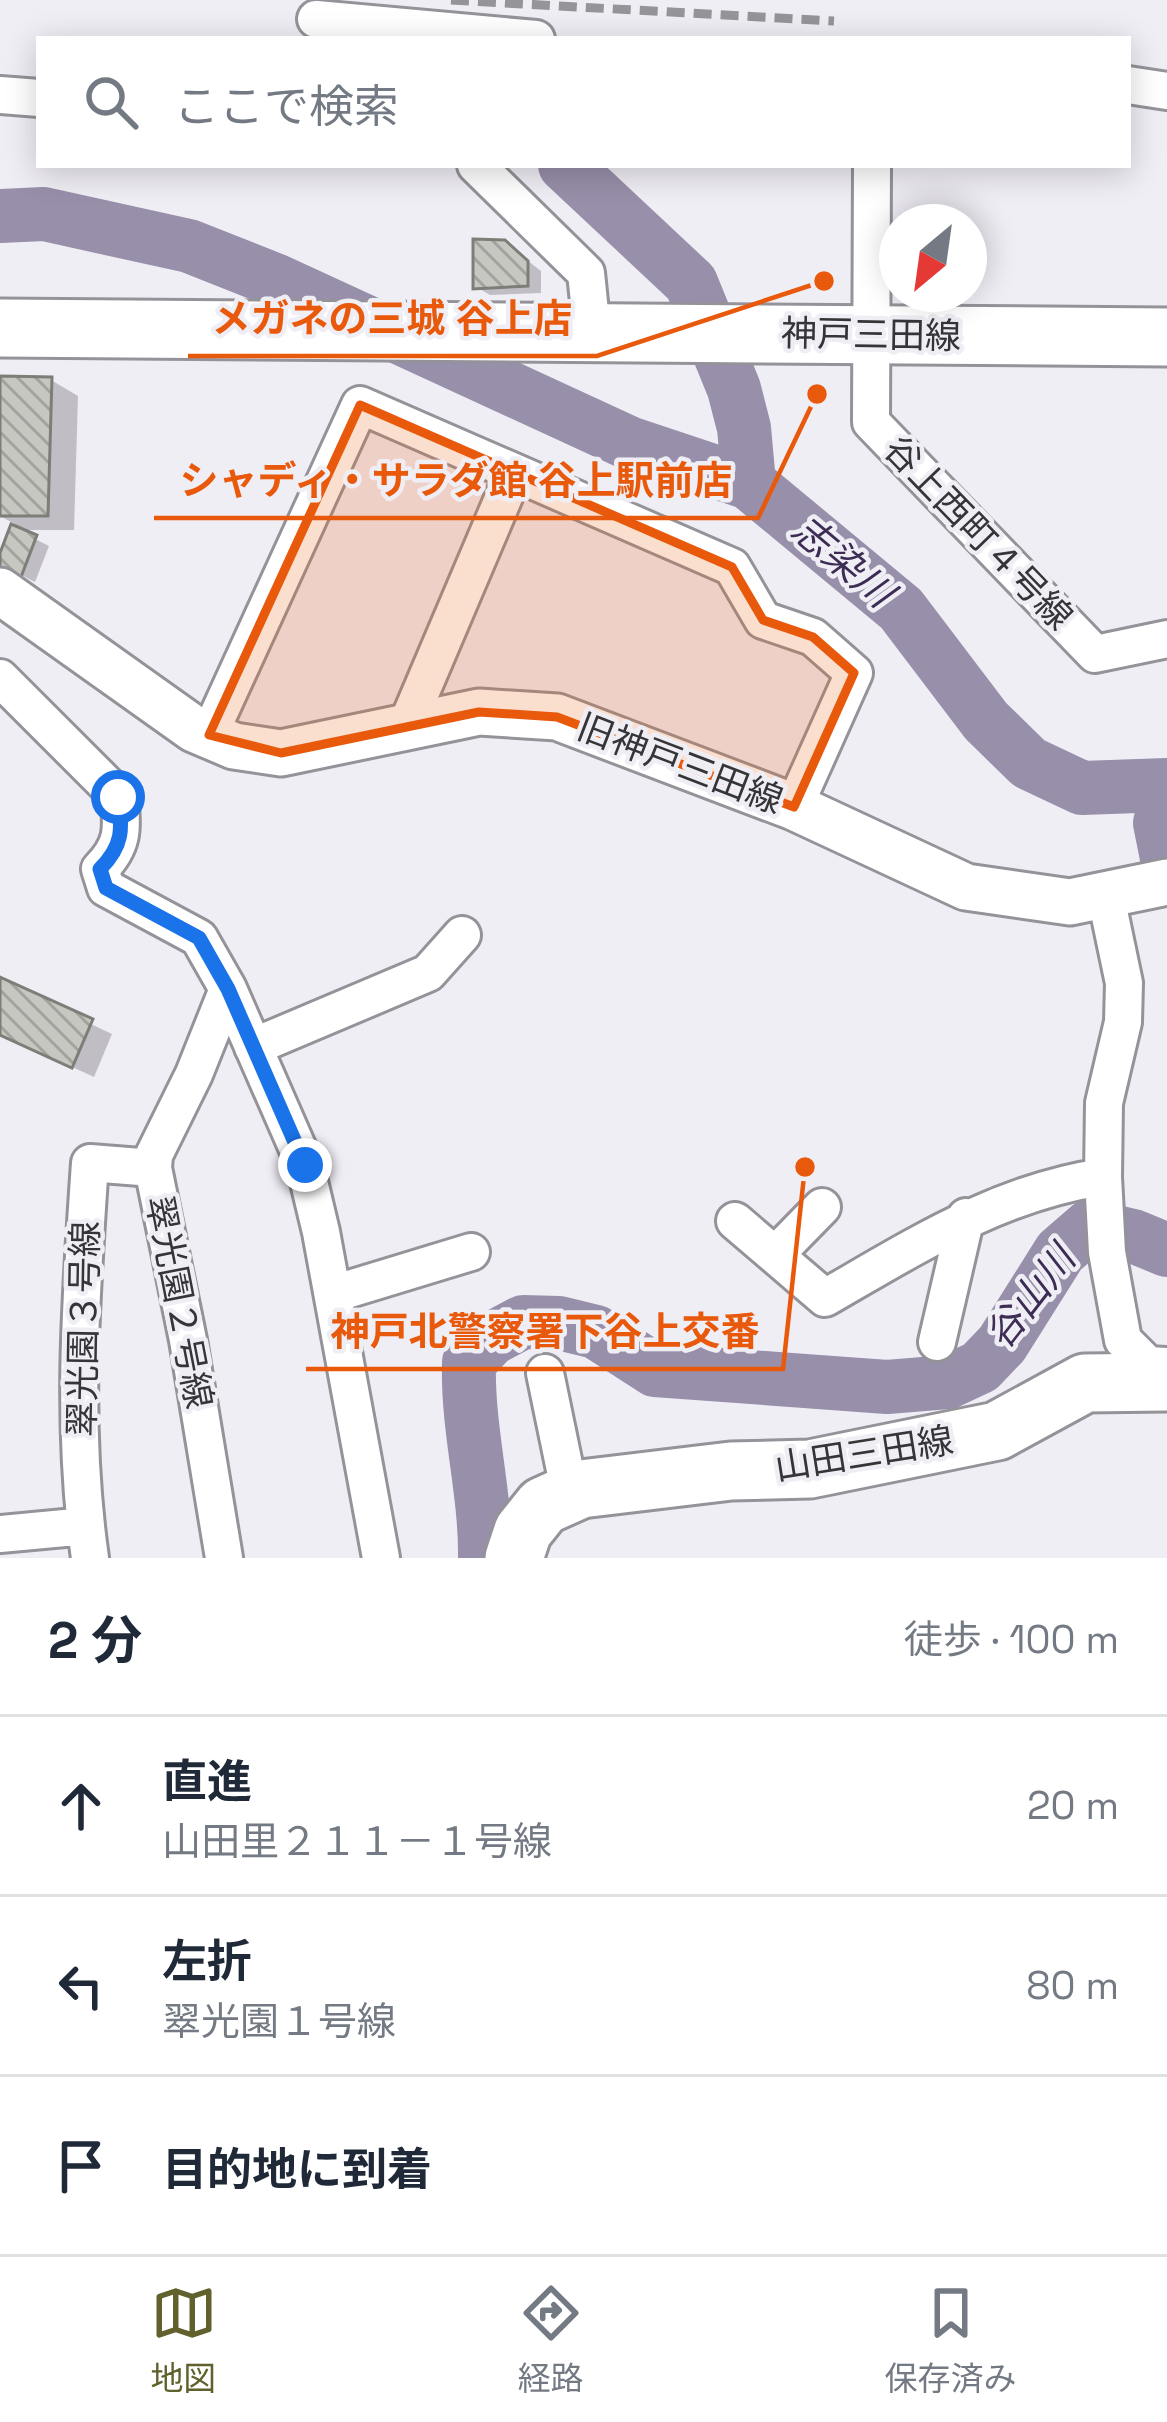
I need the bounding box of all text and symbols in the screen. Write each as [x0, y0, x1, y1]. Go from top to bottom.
search box [36, 36, 1131, 168]
icon: search [78, 69, 144, 135]
text: ここで検索 [174, 78, 399, 135]
north arrow [879, 204, 987, 312]
callout: メガネの三城 谷上店 [188, 281, 597, 356]
text: メガネの三城 谷上店 [212, 294, 572, 343]
street label: 神戸三田線 [781, 310, 961, 360]
street label: 谷上西町４号線 [874, 426, 1082, 640]
callout: シャディ・サラダ館 谷上駅前店 [154, 443, 758, 518]
text: シャディ・サラダ館 谷上駅前店 [179, 456, 733, 505]
water label: 志染川 [782, 505, 907, 620]
street label: 旧神戸三田線 [571, 704, 789, 824]
route start [91, 770, 145, 824]
route end [278, 1138, 332, 1192]
street label: 翠光園２号線 [136, 1192, 222, 1412]
street label: 翠光園３号線 [59, 1221, 109, 1437]
water label: 谷山川 [975, 1233, 1088, 1358]
callout: 神戸北警察署下谷上交番 [306, 1294, 783, 1369]
text: 神戸北警察署下谷上交番 [330, 1307, 760, 1356]
street label: 山田三田線 [772, 1417, 956, 1491]
text: 2 分 [48, 1608, 142, 1673]
text: 徒歩 · 100 m [904, 1615, 1119, 1664]
text: 直進 [162, 1753, 252, 1810]
icon: ahead [48, 1773, 114, 1839]
text: 20 m [1027, 1781, 1119, 1830]
text: 山田里２１１－１号線 [162, 1817, 552, 1866]
text: 左折 [162, 1933, 252, 1990]
icon: left [48, 1953, 114, 2019]
text: 80 m [1026, 1961, 1119, 2010]
text: 翠光園１号線 [162, 1997, 396, 2046]
icon: arrive [48, 2133, 114, 2199]
text: 目的地に到着 [162, 2141, 432, 2198]
tab: 地図 [151, 2280, 217, 2400]
tab: 経路 [518, 2280, 584, 2400]
tab: 保存済み [885, 2280, 1017, 2400]

